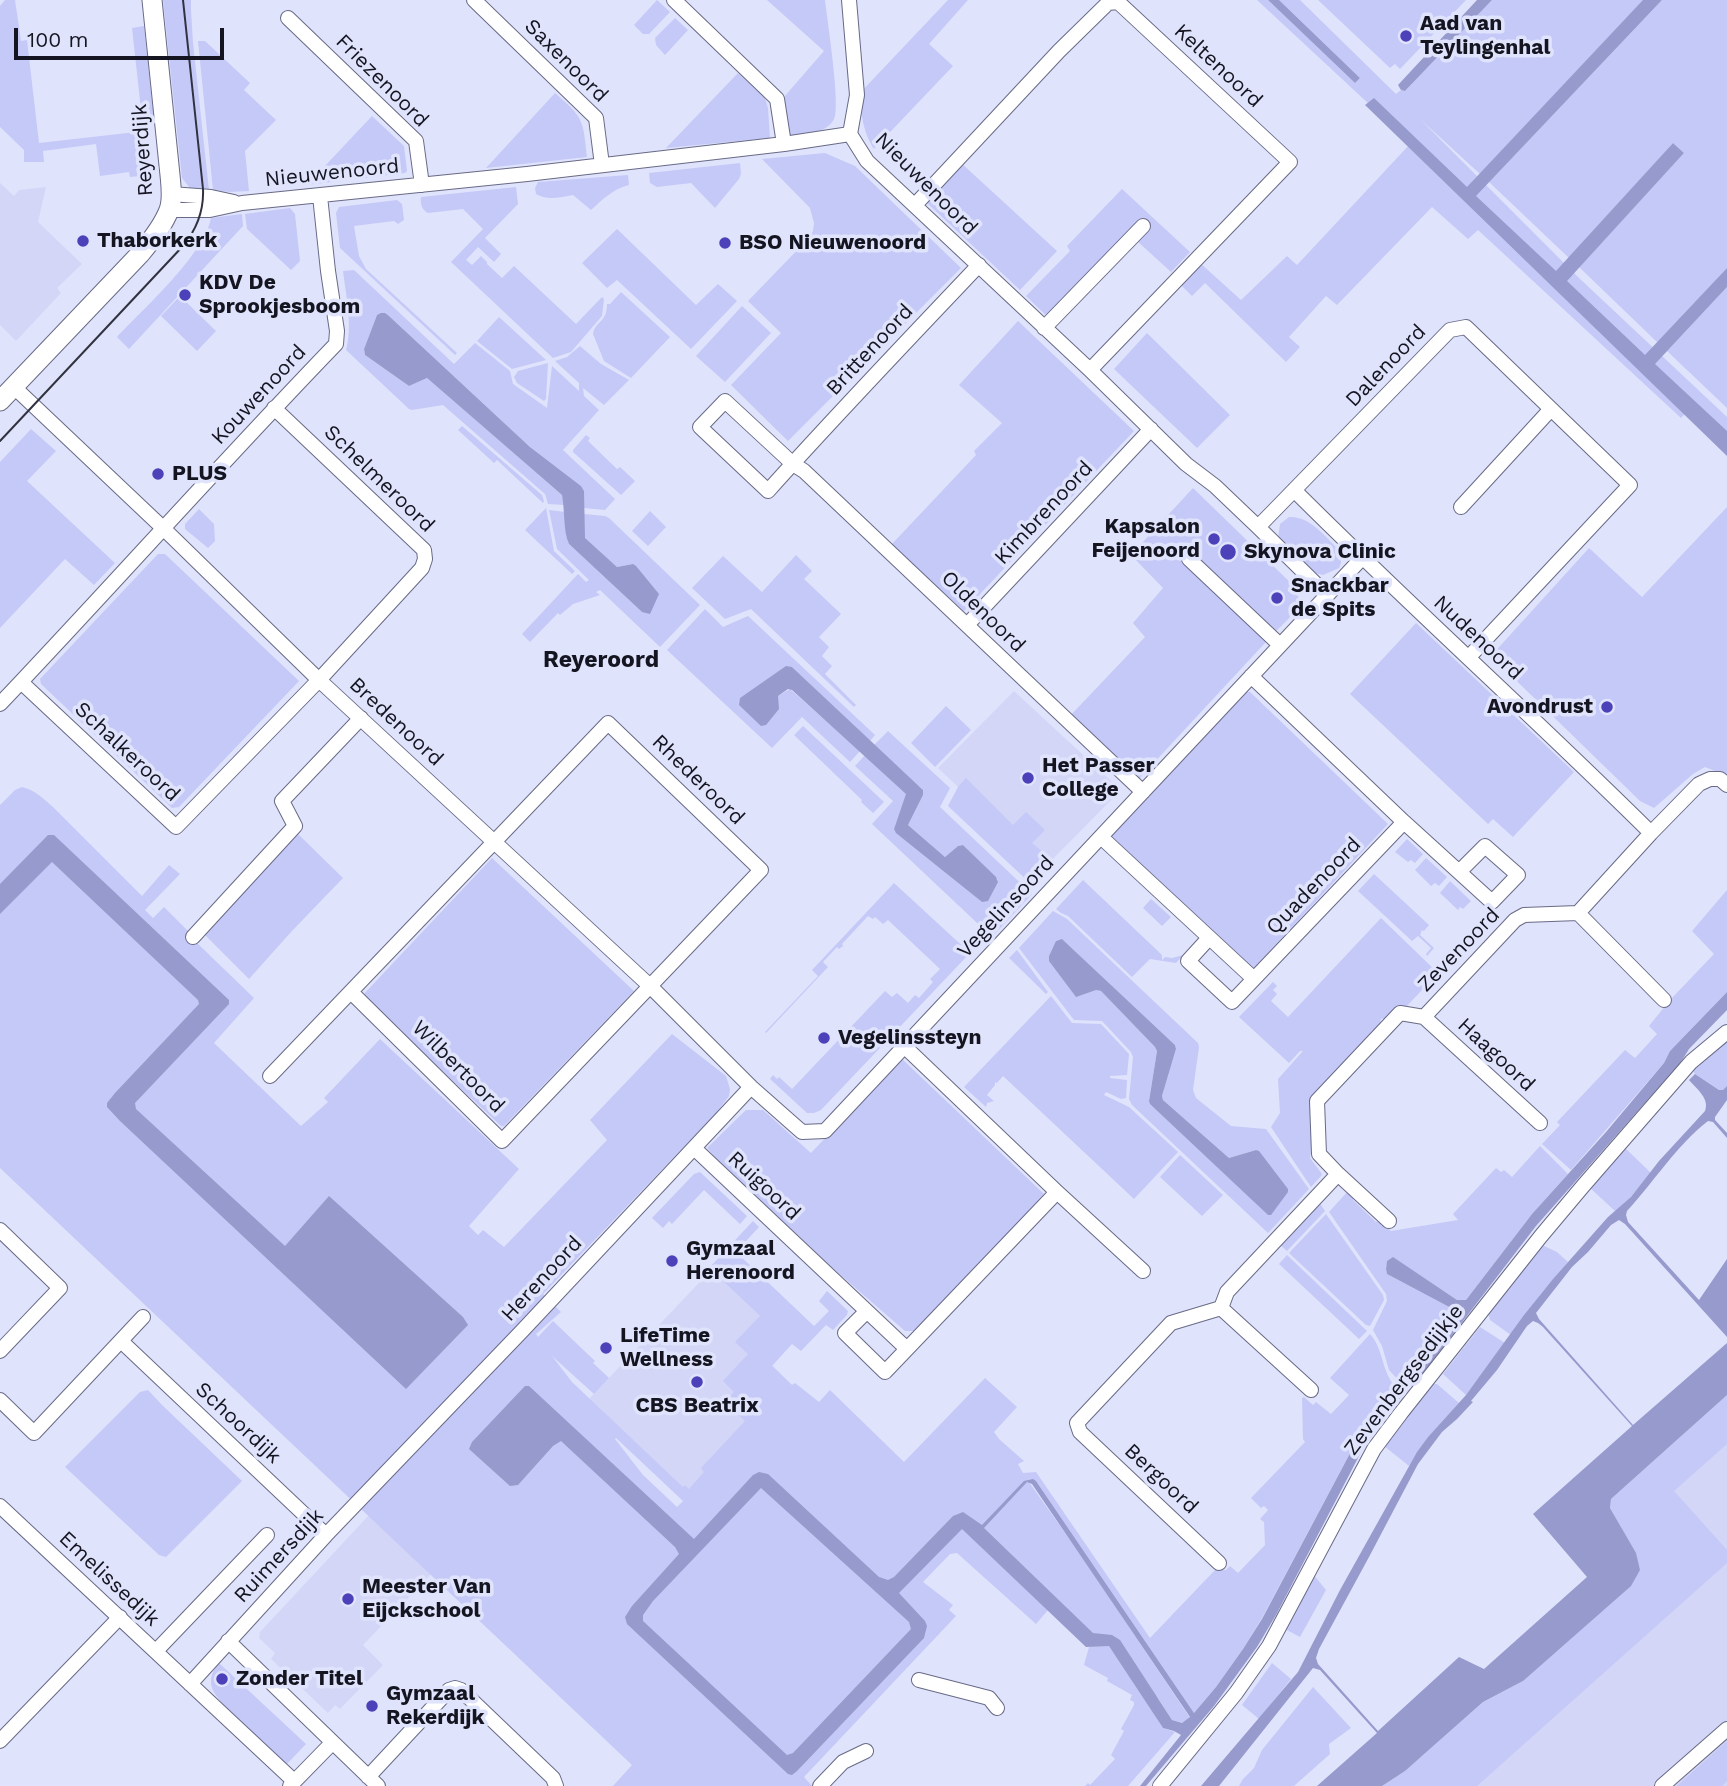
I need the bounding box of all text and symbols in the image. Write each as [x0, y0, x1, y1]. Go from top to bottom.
place label: Aad van Teylingenhal [1420, 11, 1550, 61]
scale bar [18, 14, 228, 58]
street label: Saxenoord [519, 14, 613, 108]
street label: Keltenoord [1169, 19, 1267, 113]
text: 100 m [27, 27, 89, 52]
marker: Aad van Teylingenhal [1398, 28, 1414, 44]
street label: Friezenoord [330, 29, 434, 133]
street label: Reyerdijk [127, 103, 159, 197]
street label: Nieuwenoord [869, 127, 983, 241]
street label: Nieuwenoord [264, 153, 400, 193]
place label: Thaborkerk [97, 228, 217, 254]
place label: BSO Nieuwenoord [739, 230, 926, 256]
marker: Thaborkerk [75, 233, 91, 249]
marker: BSO Nieuwenoord [717, 235, 733, 251]
place label: KDV De Sprookjesboom [199, 270, 360, 320]
marker: KDV De Sprookjesboom [177, 287, 193, 303]
street label: Brittenoord [821, 299, 919, 401]
street label: Dalenoord [1340, 319, 1432, 413]
street label: Kouwenoord [206, 340, 312, 450]
street label: Schelmeroord [319, 420, 439, 538]
street label: Kimbrenoord [990, 456, 1098, 570]
place label: PLUS [172, 461, 227, 487]
marker: PLUS [150, 466, 166, 482]
place label: Kapsalon Feijenoord [1091, 514, 1200, 564]
marker: Kapsalon Feijenoord [1206, 531, 1222, 547]
place label: Skynova Clinic [1244, 539, 1396, 565]
marker: Skynova Clinic [1218, 542, 1238, 562]
street label: Oldenoord [936, 566, 1030, 658]
place label: Snackbar de Spits [1291, 573, 1389, 623]
marker: Snackbar de Spits [1269, 590, 1285, 606]
street label: Nudenoord [1428, 590, 1528, 686]
district label: Reyeroord [543, 646, 659, 674]
street label: Bredenoord [344, 672, 448, 772]
place label: Avondrust [1487, 694, 1593, 720]
street label: Schalkeroord [69, 697, 185, 807]
marker: Avondrust [1599, 699, 1615, 715]
street label: Rhederoord [646, 730, 750, 830]
place label: Het Passer College [1042, 753, 1154, 803]
marker: Het Passer College [1020, 770, 1036, 786]
street label: Quadenoord [1261, 832, 1367, 940]
street label: Vegelinsoord [952, 851, 1060, 963]
street label: Zevenoord [1413, 903, 1505, 997]
street label: Haagoord [1452, 1013, 1540, 1097]
street label: Wilbertoord [406, 1015, 510, 1119]
place label: Vegelinssteyn [838, 1025, 981, 1051]
marker: Vegelinssteyn [816, 1030, 832, 1046]
street label: Ruigoord [722, 1146, 806, 1226]
street label: Herenoord [496, 1231, 588, 1327]
place label: Gymzaal Herenoord [686, 1236, 795, 1286]
marker: Gymzaal Herenoord [664, 1253, 680, 1269]
street label: Zevenbergsedijkje [1339, 1300, 1469, 1460]
place label: LifeTime Wellness [620, 1323, 713, 1373]
marker: LifeTime Wellness [598, 1340, 614, 1356]
marker: CBS Beatrix [689, 1374, 705, 1390]
street label: Schoordijk [190, 1377, 286, 1469]
place label: CBS Beatrix [635, 1393, 759, 1419]
street label: Bergoord [1119, 1439, 1203, 1519]
street label: Ruimersdijk [229, 1504, 329, 1608]
street label: Emelissedijk [54, 1526, 164, 1632]
place label: Meester Van Eijckschool [362, 1574, 491, 1624]
marker: Meester Van Eijckschool [340, 1591, 356, 1607]
place label: Zonder Titel [236, 1666, 363, 1692]
marker: Zonder Titel [214, 1671, 230, 1687]
place label: Gymzaal Rekerdijk [386, 1681, 484, 1731]
marker: Gymzaal Rekerdijk [364, 1698, 380, 1714]

